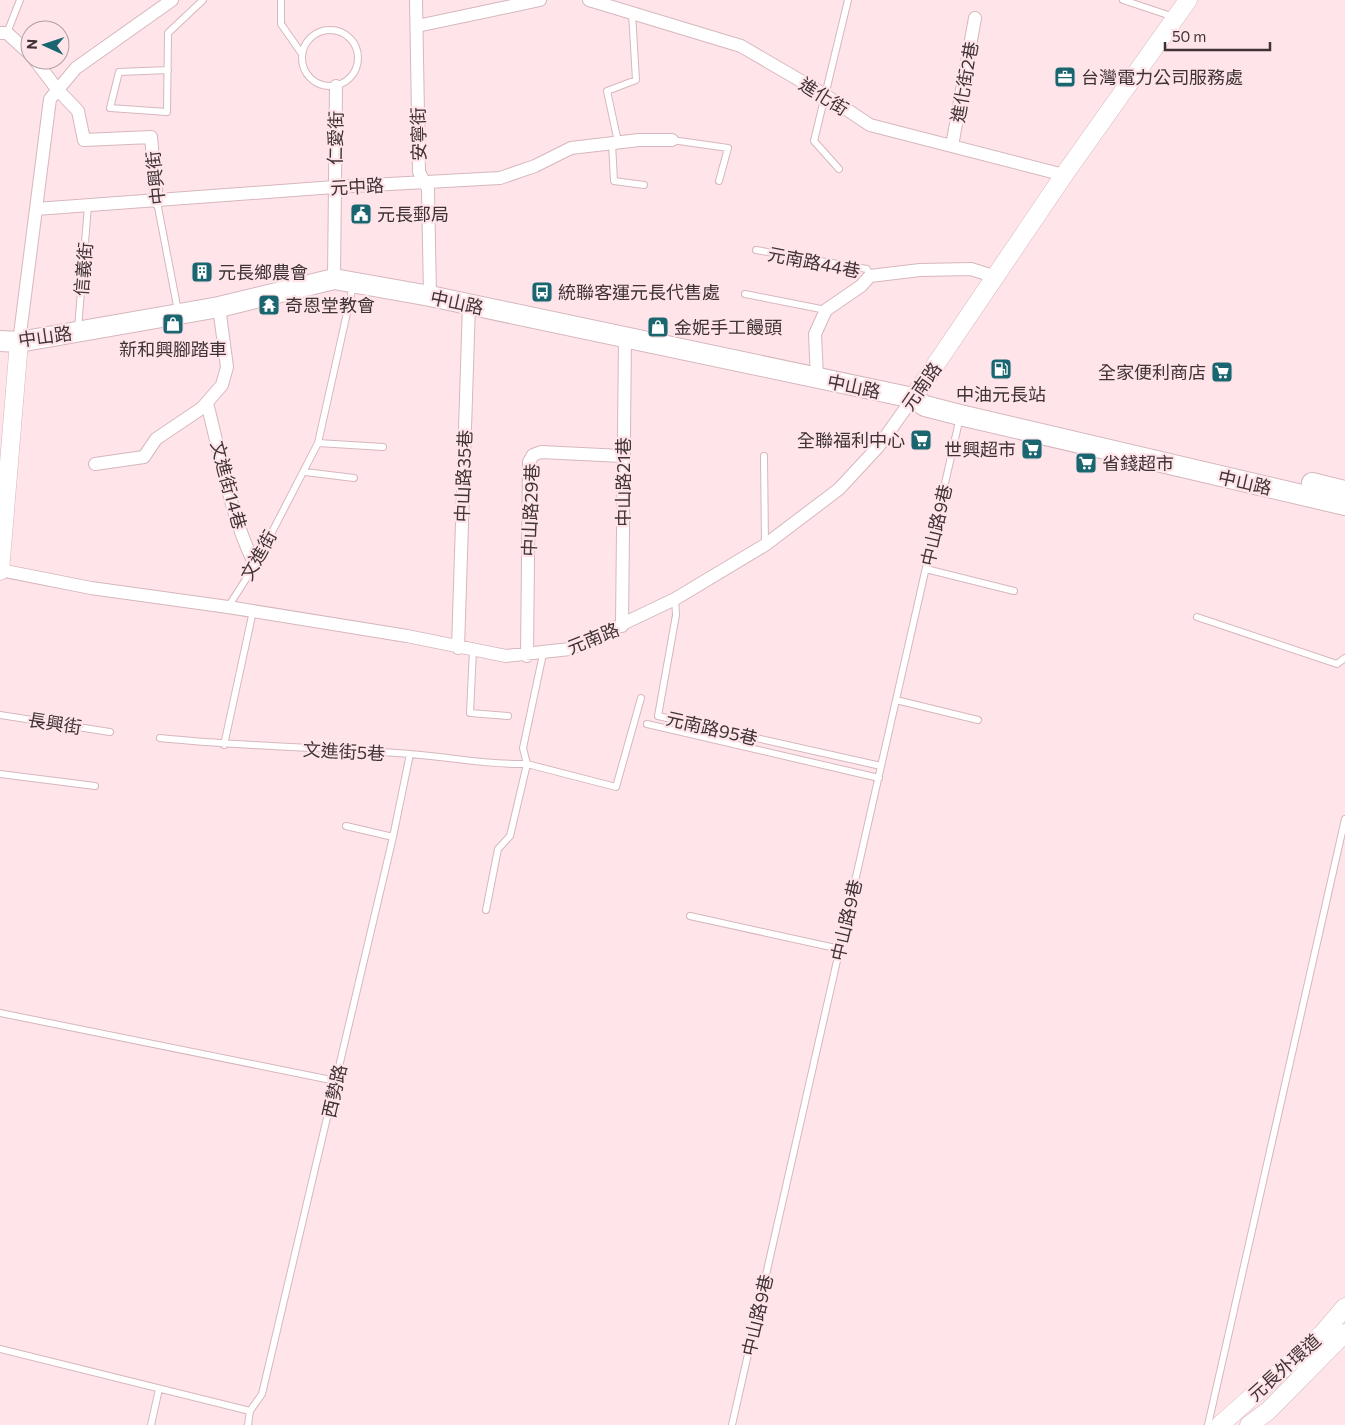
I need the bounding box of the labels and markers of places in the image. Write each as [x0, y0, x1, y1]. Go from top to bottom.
office icon: 台灣電力公司服務處 [1053, 65, 1077, 89]
place label: 台灣電力公司服務處 [1081, 66, 1243, 88]
public building icon: 元長郵局 [349, 202, 373, 226]
place label: 元長郵局 [377, 203, 449, 225]
building icon: 元長鄉農會 [190, 260, 214, 284]
place label: 元長鄉農會 [218, 261, 308, 283]
bus stop icon: 統聯客運元長代售處 [530, 280, 554, 304]
place label: 統聯客運元長代售處 [558, 281, 720, 303]
temple icon: 奇恩堂教會 [257, 293, 281, 317]
place label: 奇恩堂教會 [285, 294, 375, 316]
shop icon: 新和興腳踏車 [161, 312, 185, 336]
shop icon: 金妮手工饅頭 [646, 315, 670, 339]
place label: 金妮手工饅頭 [674, 316, 782, 338]
place label: 新和興腳踏車 [119, 338, 227, 360]
fuel station icon: 中油元長站 [989, 357, 1013, 381]
supermarket icon: 全家便利商店 [1210, 360, 1234, 384]
place label: 全家便利商店 [1098, 361, 1206, 383]
place label: 中油元長站 [956, 383, 1046, 405]
supermarket icon: 全聯福利中心 [909, 428, 933, 452]
place label: 全聯福利中心 [797, 429, 905, 451]
supermarket icon: 世興超市 [1020, 437, 1044, 461]
place label: 世興超市 [944, 438, 1016, 460]
supermarket icon: 省錢超市 [1074, 451, 1098, 475]
place label: 省錢超市 [1102, 452, 1174, 474]

